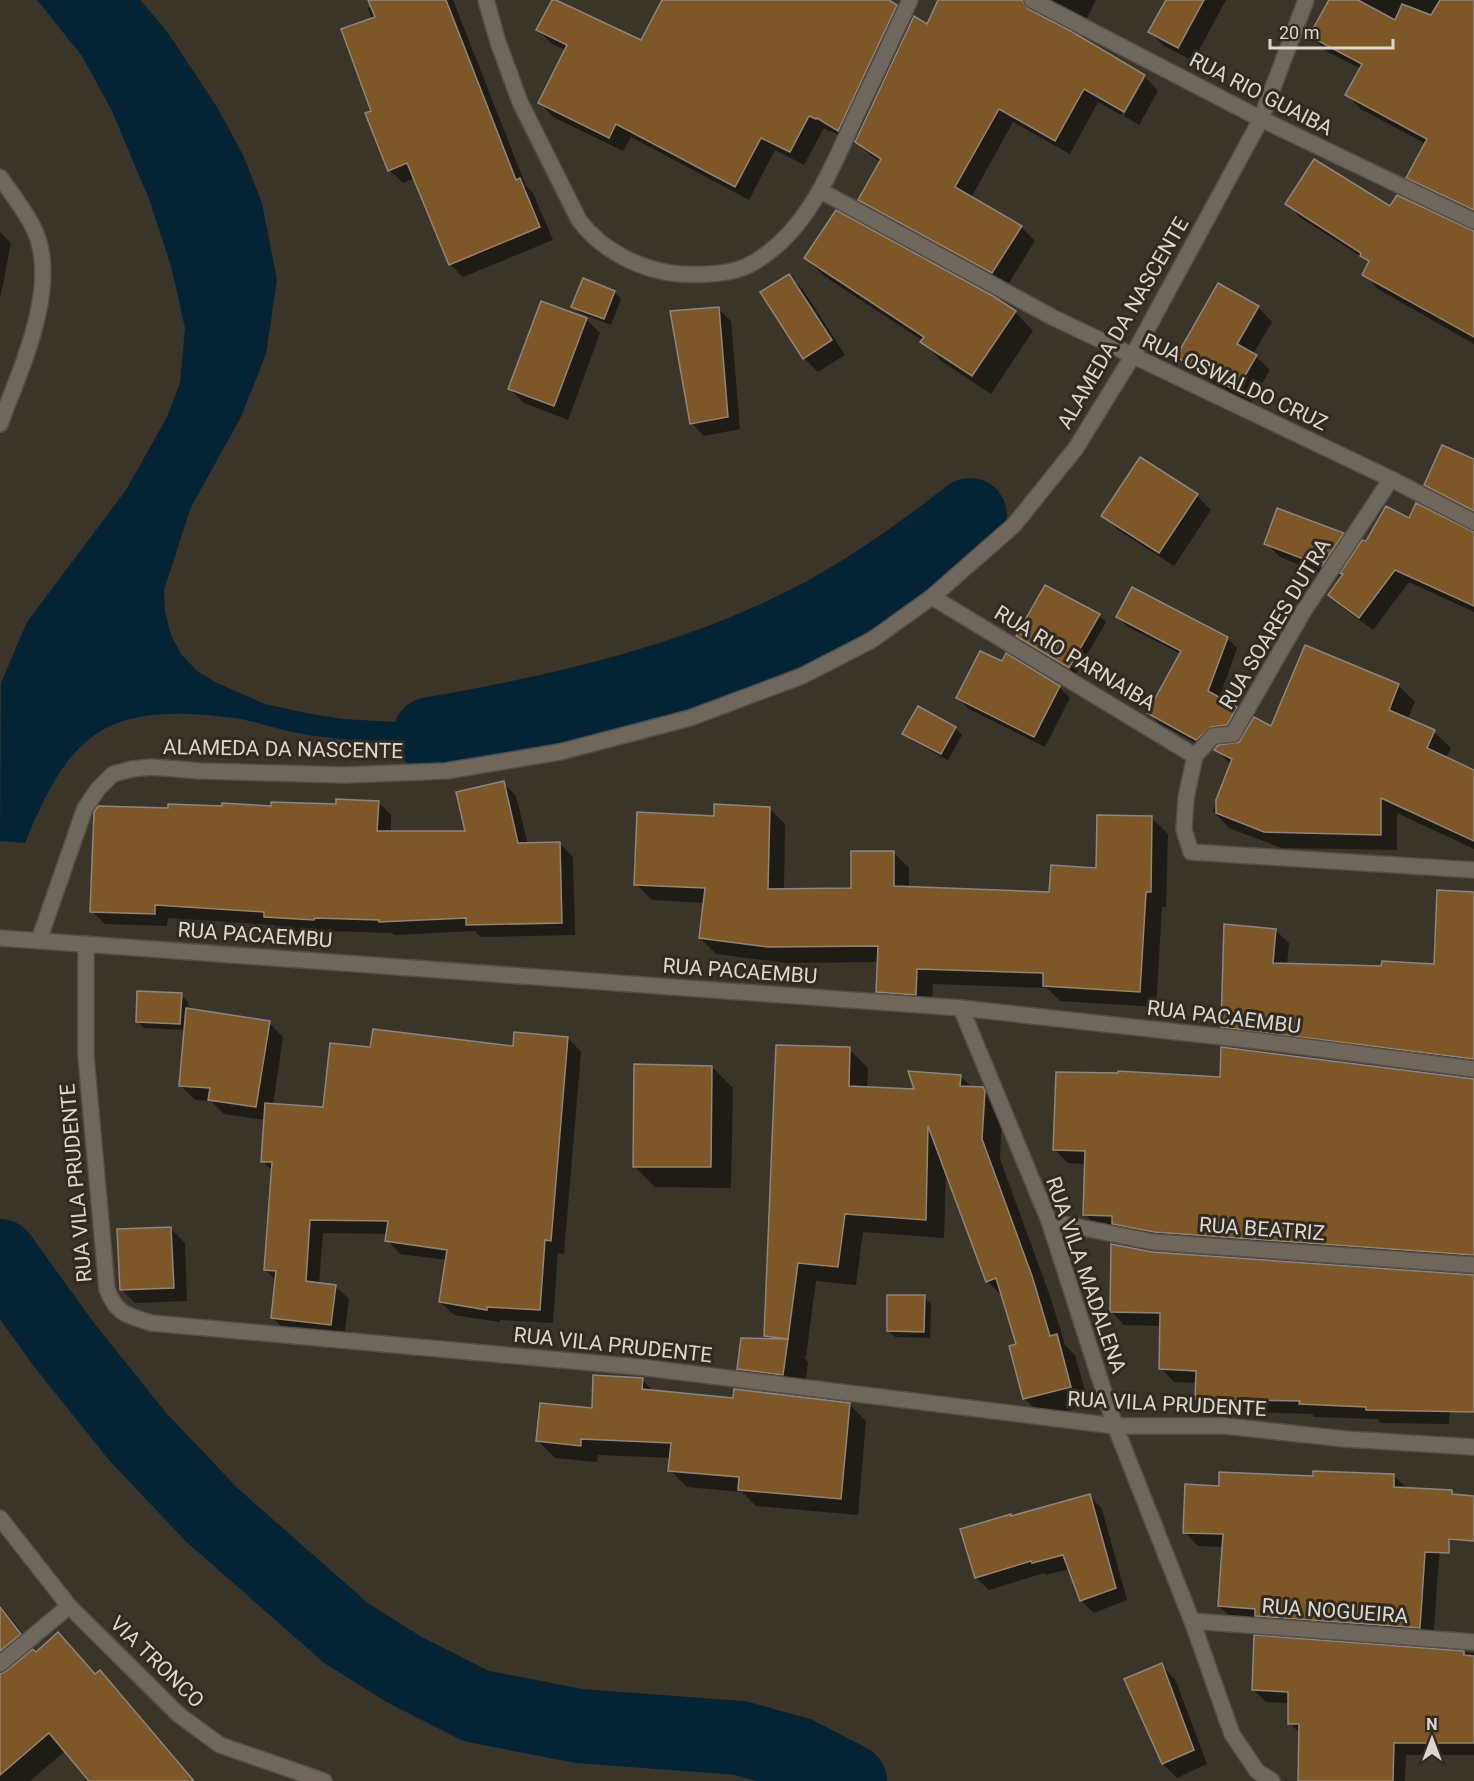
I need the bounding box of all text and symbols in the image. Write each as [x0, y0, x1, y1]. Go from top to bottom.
scale bar [1270, 12, 1393, 50]
text: 20 m [1279, 22, 1319, 43]
street label: RUA RIO GUAIBA [1185, 48, 1337, 141]
street label: ALAMEDA DA NASCENTE [1053, 213, 1193, 433]
street label: RUA OSWALDO CRUZ [1139, 329, 1331, 435]
street label: RUA SOARES DUTRA [1215, 534, 1336, 714]
street label: RUA RIO PARNAIBA [990, 600, 1160, 716]
street label: ALAMEDA DA NASCENTE [163, 735, 403, 763]
street label: RUA PACAEMBU [177, 918, 333, 952]
street label: RUA PACAEMBU [662, 954, 818, 988]
street label: RUA PACAEMBU [1146, 996, 1302, 1038]
street label: RUA VILA PRUDENTE [55, 1083, 97, 1283]
street label: RUA VILA MADALENA [1041, 1174, 1131, 1377]
street label: RUA BEATRIZ [1198, 1213, 1326, 1245]
street label: RUA VILA PRUDENTE [513, 1323, 713, 1367]
street label: RUA VILA PRUDENTE [1067, 1387, 1267, 1421]
street label: RUA NOGUEIRA [1261, 1594, 1409, 1628]
street label: VIA TRONCO [105, 1611, 209, 1713]
north arrow [1402, 1709, 1462, 1769]
text: N [1426, 1715, 1438, 1734]

